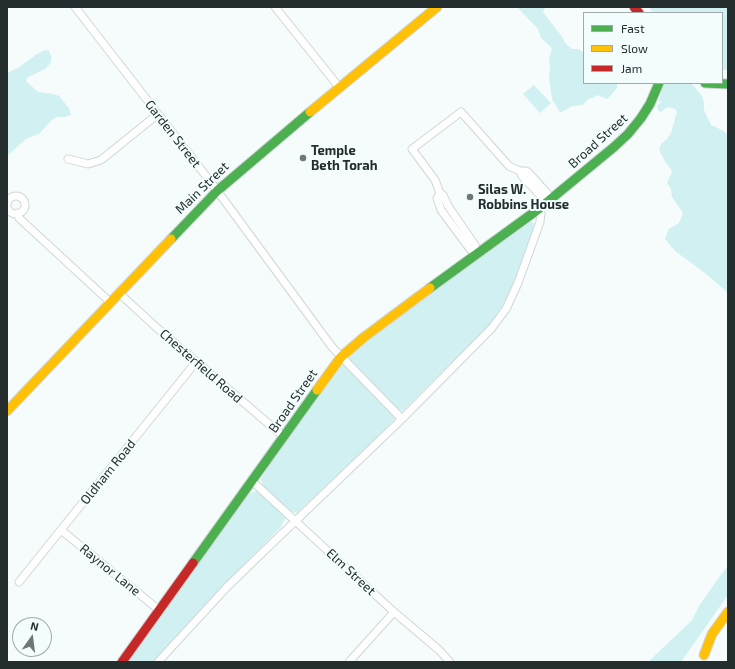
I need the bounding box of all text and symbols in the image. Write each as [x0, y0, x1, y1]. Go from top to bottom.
legend [583, 12, 723, 84]
text: Fast [621, 21, 644, 35]
text: Slow [621, 41, 648, 55]
text: Jam [621, 61, 642, 75]
street label: Garden Street [142, 97, 204, 171]
street label: Broad Street [565, 110, 631, 172]
place label: Temple Beth Torah [311, 143, 378, 174]
marker: Temple Beth Torah [298, 153, 308, 163]
street label: Main Street [172, 159, 232, 217]
place label: Silas W. Robbins House [478, 182, 569, 213]
marker: Silas W. Robbins House [465, 192, 475, 202]
street label: Chesterfield Road [156, 326, 246, 406]
street label: Broad Street [265, 366, 321, 436]
street label: Oldham Road [77, 436, 139, 508]
street label: Raynor Lane [77, 541, 143, 599]
street label: Elm Street [323, 545, 379, 599]
north arrow [12, 617, 52, 657]
text: N [29, 619, 40, 633]

